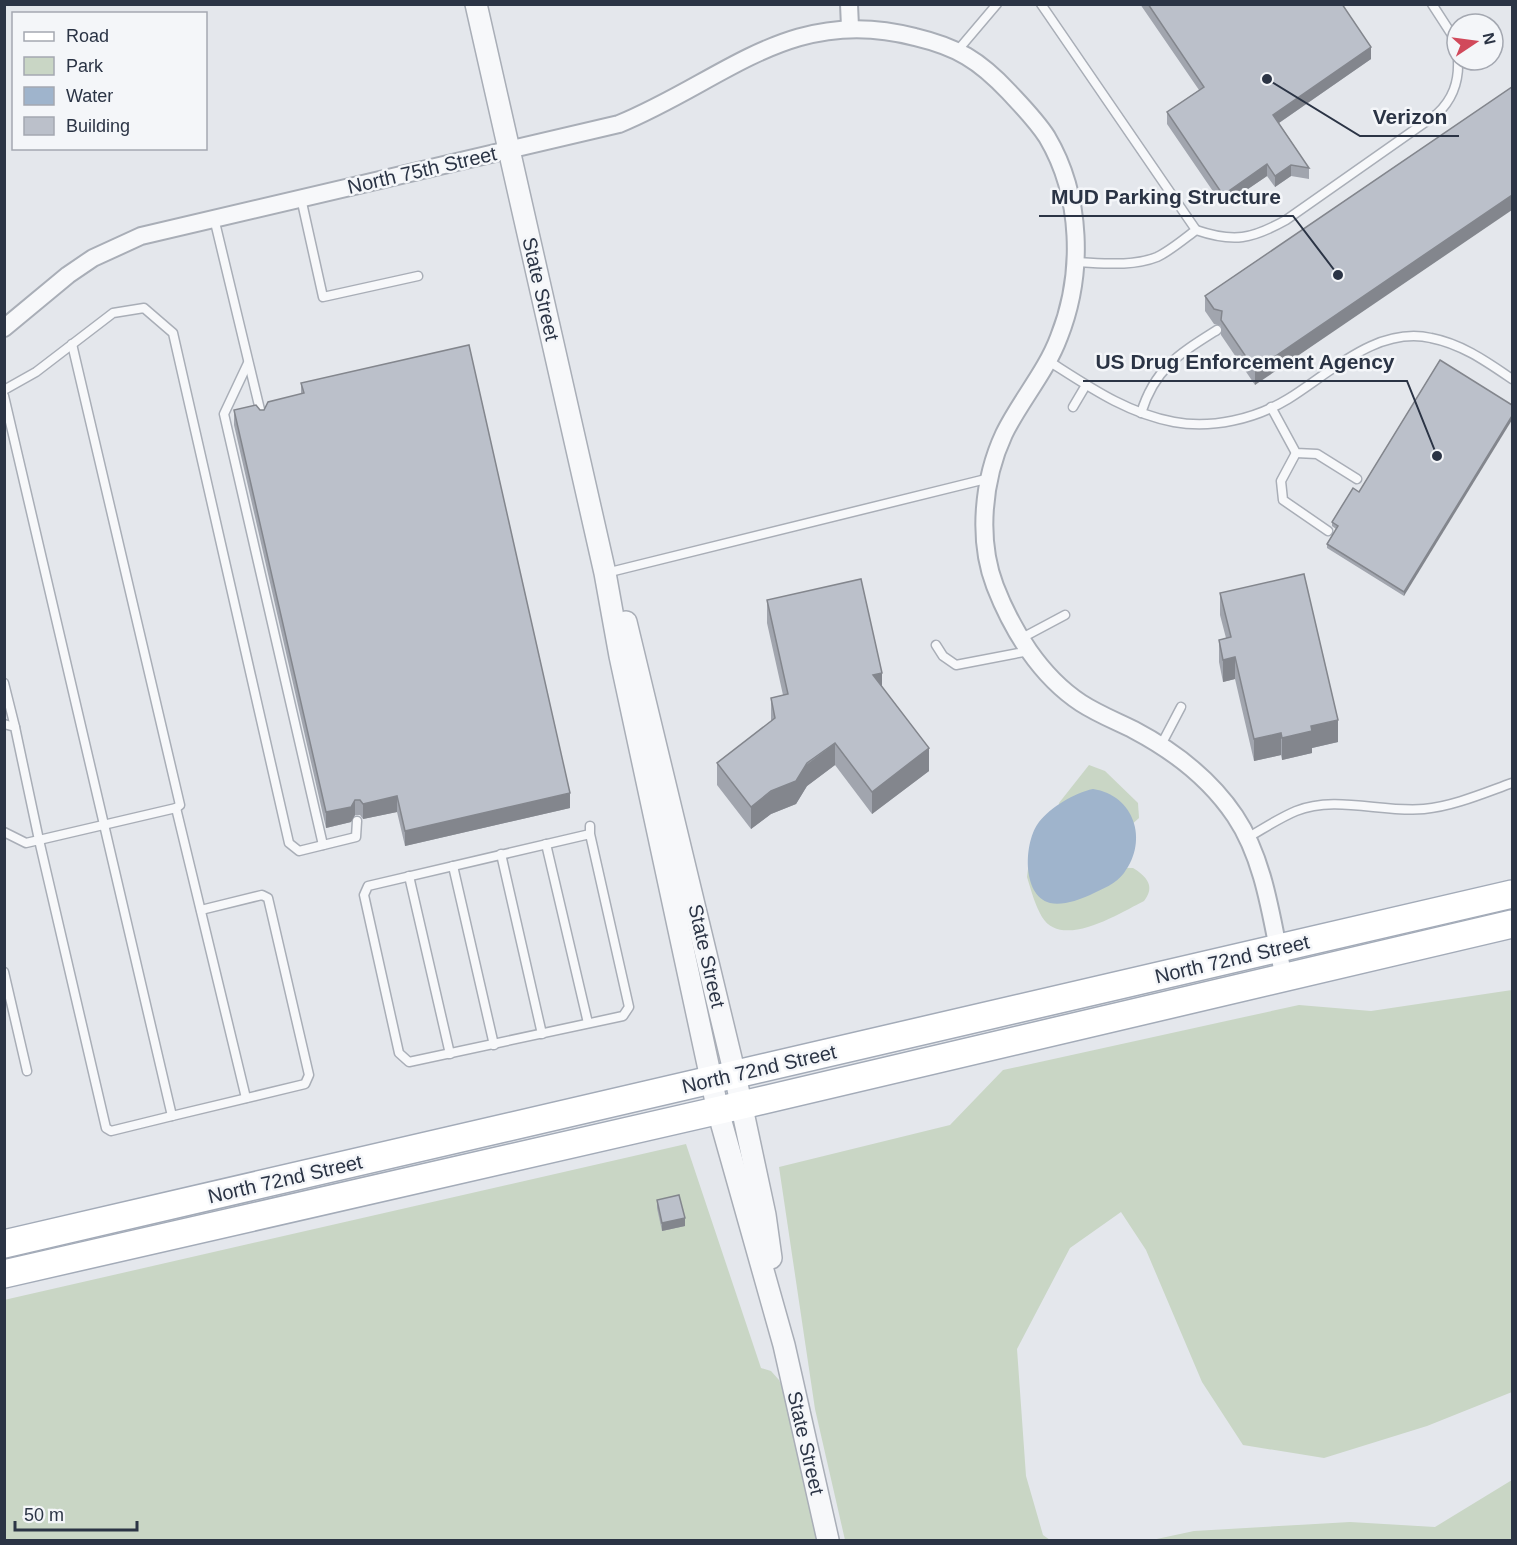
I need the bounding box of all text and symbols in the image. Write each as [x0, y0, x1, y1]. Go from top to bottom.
legend [12, 12, 207, 150]
north arrow [1445, 12, 1505, 72]
text: Road [66, 26, 109, 46]
text: N [1480, 31, 1499, 46]
text: Park [66, 56, 104, 76]
text: Water [66, 86, 113, 106]
callout: Verizon [1360, 97, 1459, 136]
text: Verizon [1373, 105, 1447, 128]
text: Building [66, 116, 130, 136]
street label: North 75th Street [345, 142, 499, 198]
callout: MUD Parking Structure [1039, 177, 1293, 216]
text: MUD Parking Structure [1051, 185, 1281, 208]
street label: State Street [518, 235, 564, 343]
callout: US Drug Enforcement Agency [1083, 342, 1407, 381]
text: US Drug Enforcement Agency [1095, 350, 1395, 373]
street label: State Street [684, 902, 730, 1010]
street label: North 72nd Street [1153, 930, 1312, 987]
street label: North 72nd Street [680, 1040, 839, 1097]
street label: North 72nd Street [206, 1150, 365, 1207]
street label: State Street [783, 1389, 829, 1497]
scale bar [15, 1494, 136, 1532]
text: 50 m [24, 1505, 64, 1525]

